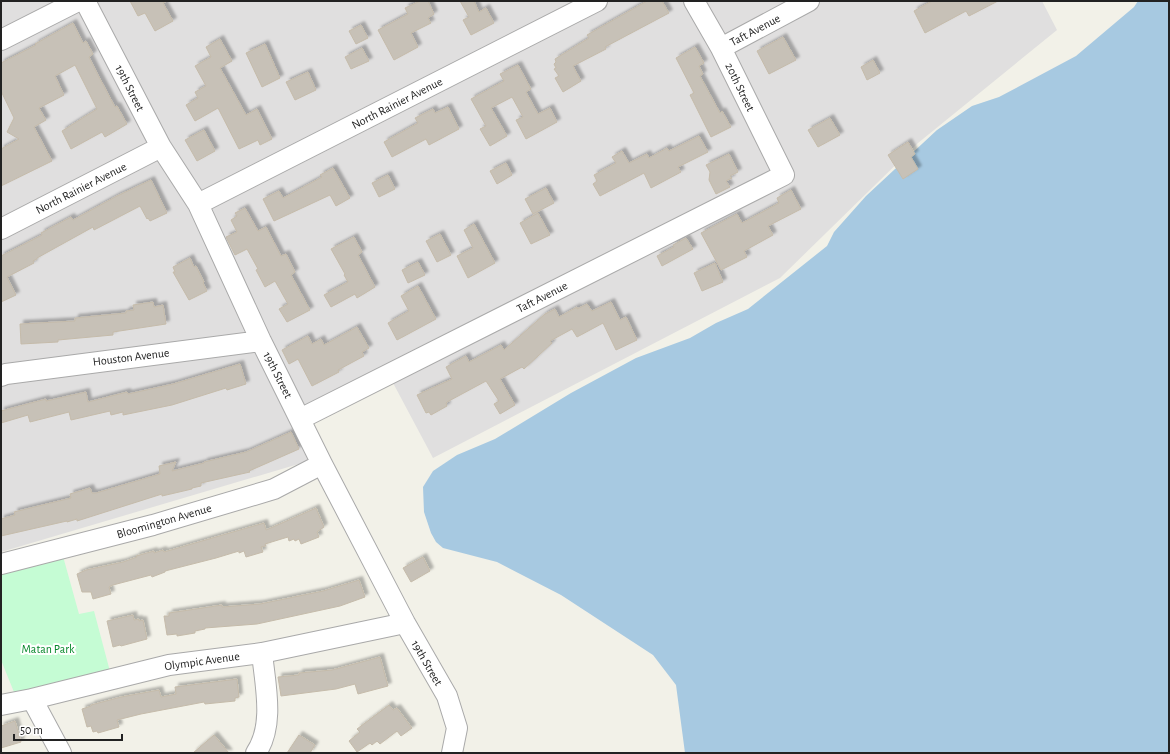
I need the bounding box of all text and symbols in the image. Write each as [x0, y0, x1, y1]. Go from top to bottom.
street label: Taft Avenue [728, 12, 782, 48]
street label: 20th Street [723, 61, 757, 113]
street label: 19th Street [113, 63, 147, 113]
street label: North Rainier Avenue [350, 75, 444, 131]
street label: North Rainier Avenue [34, 160, 128, 216]
street label: Taft Avenue [515, 279, 569, 315]
street label: Houston Avenue [92, 346, 170, 368]
street label: 19th Street [261, 350, 295, 400]
street label: Bloomington Avenue [115, 502, 213, 540]
street label: 19th Street [409, 638, 445, 688]
park label: Matan Park [21, 643, 75, 655]
street label: Olympic Avenue [164, 650, 241, 673]
scale bar [14, 716, 122, 742]
text: 50 m [20, 724, 43, 736]

